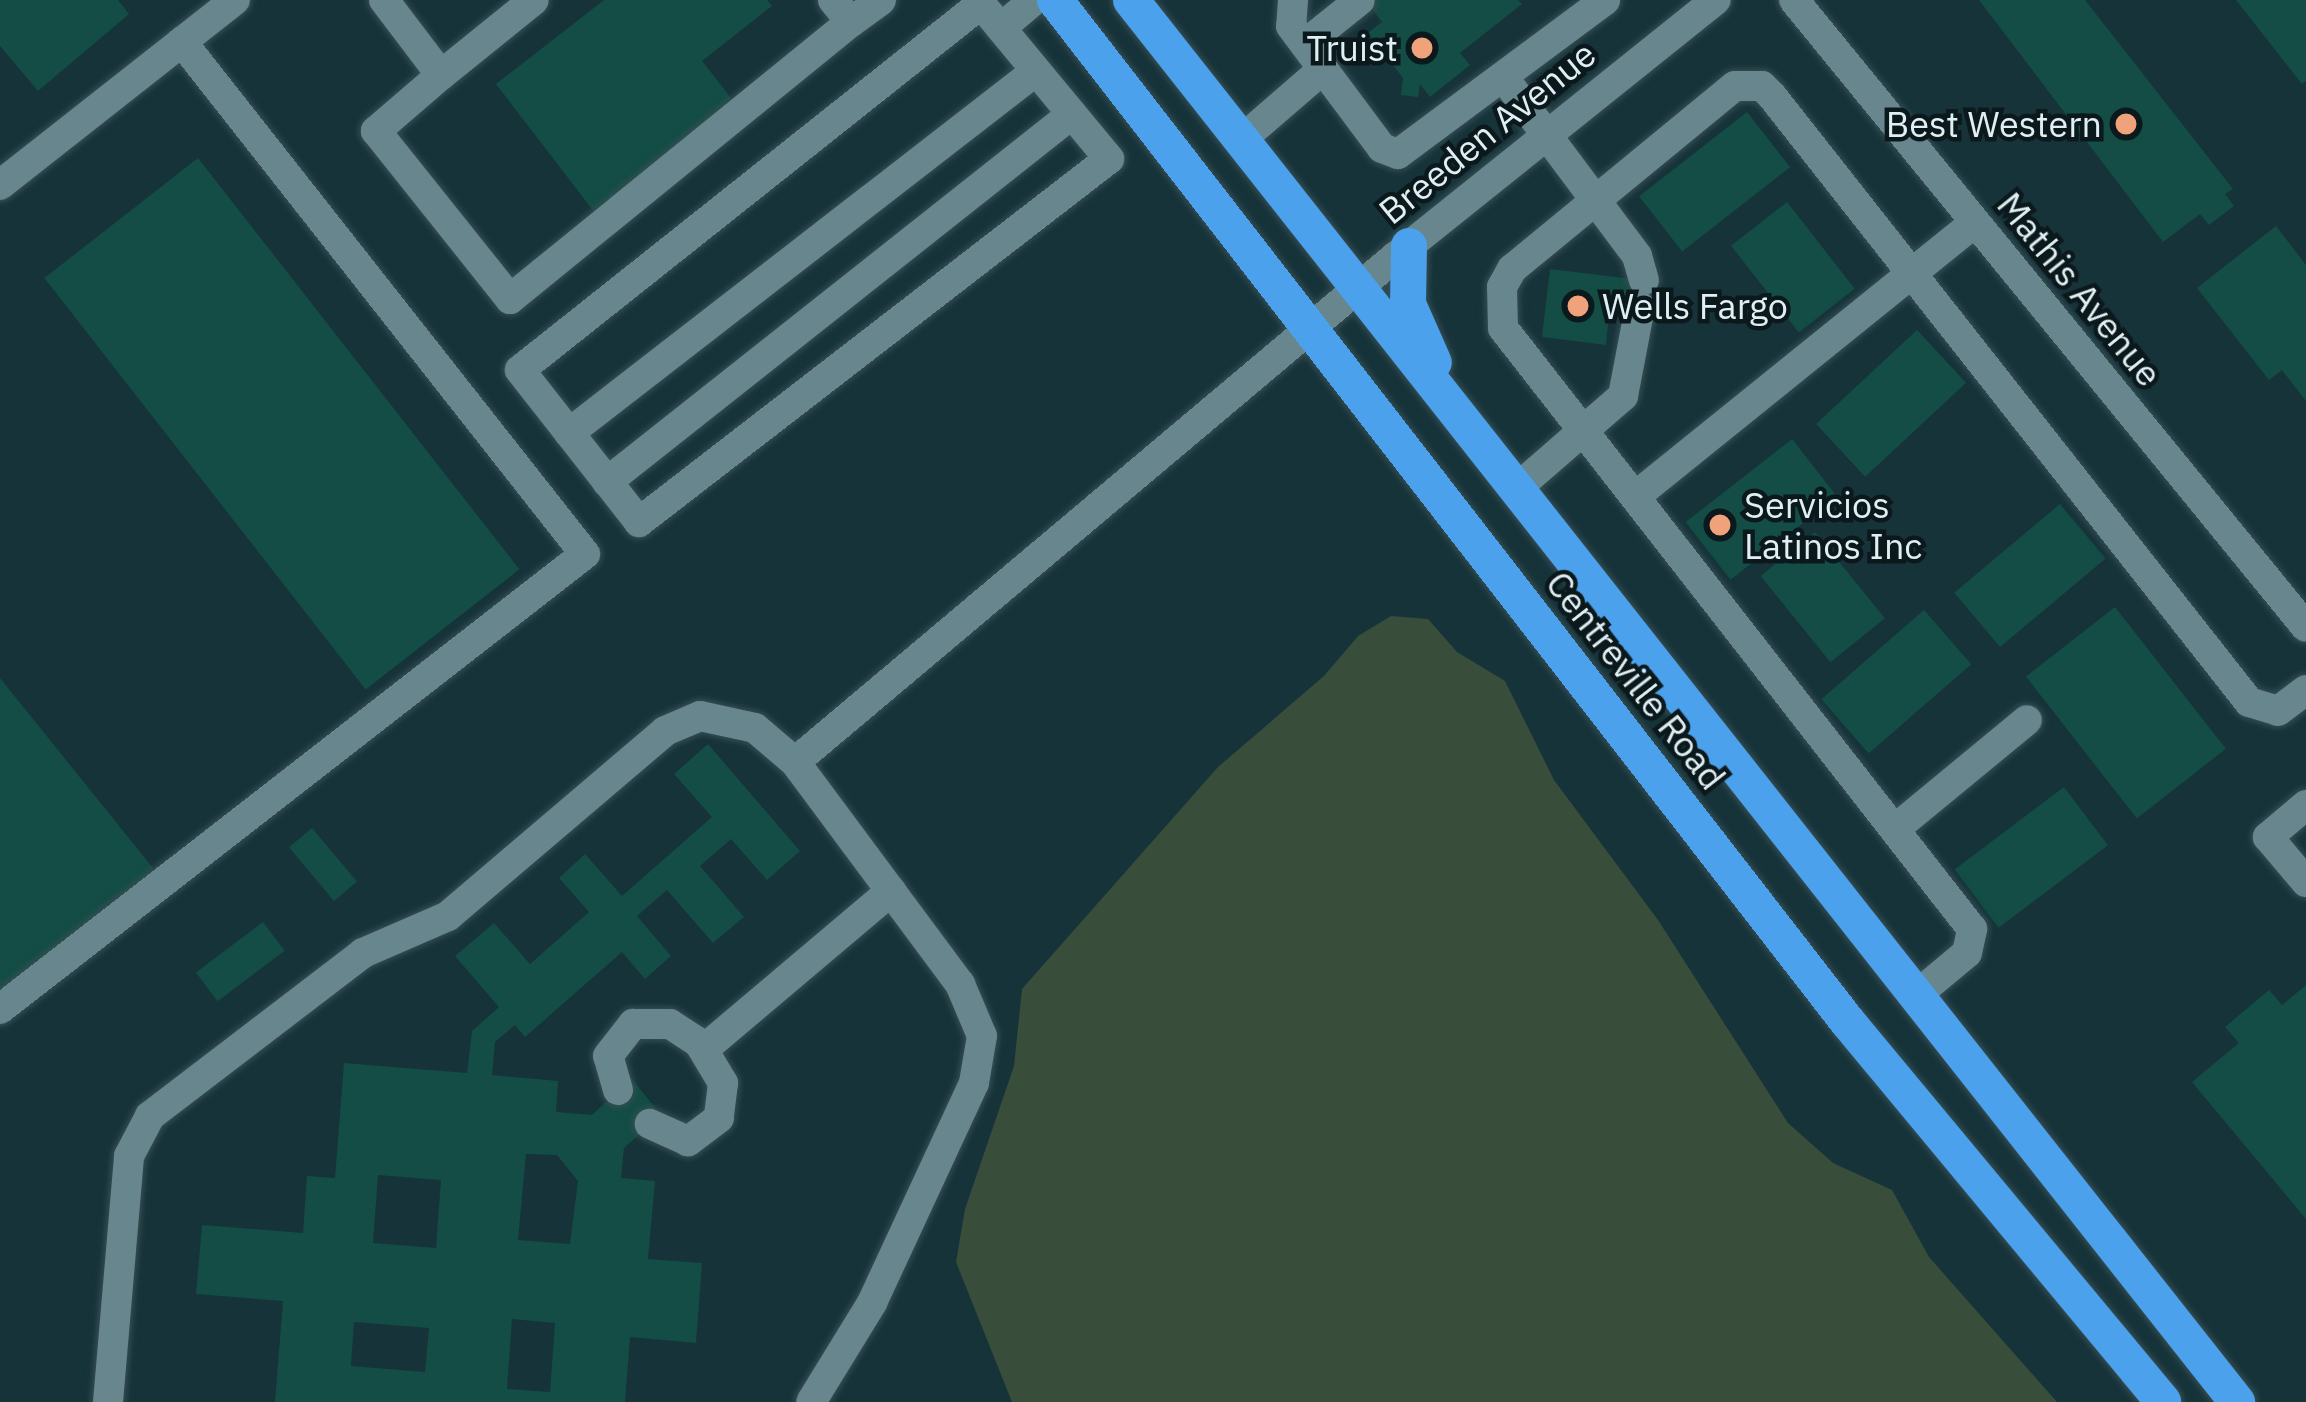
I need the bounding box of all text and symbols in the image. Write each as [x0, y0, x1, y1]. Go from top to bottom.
place label: Truist [1306, 26, 1398, 70]
street label: Breeden Avenue [1370, 32, 1604, 232]
marker: Truist [1409, 35, 1435, 61]
place label: Best Western [1886, 102, 2102, 146]
marker: Best Western [2113, 111, 2139, 137]
street label: Mathis Avenue [1989, 183, 2171, 395]
place label: Wells Fargo [1602, 284, 1788, 328]
marker: Wells Fargo [1565, 293, 1591, 319]
place label: Servicios Latinos Inc [1744, 482, 1922, 567]
marker: Servicios Latinos Inc [1707, 512, 1733, 538]
street label: Centreville Road [1537, 562, 1735, 798]

